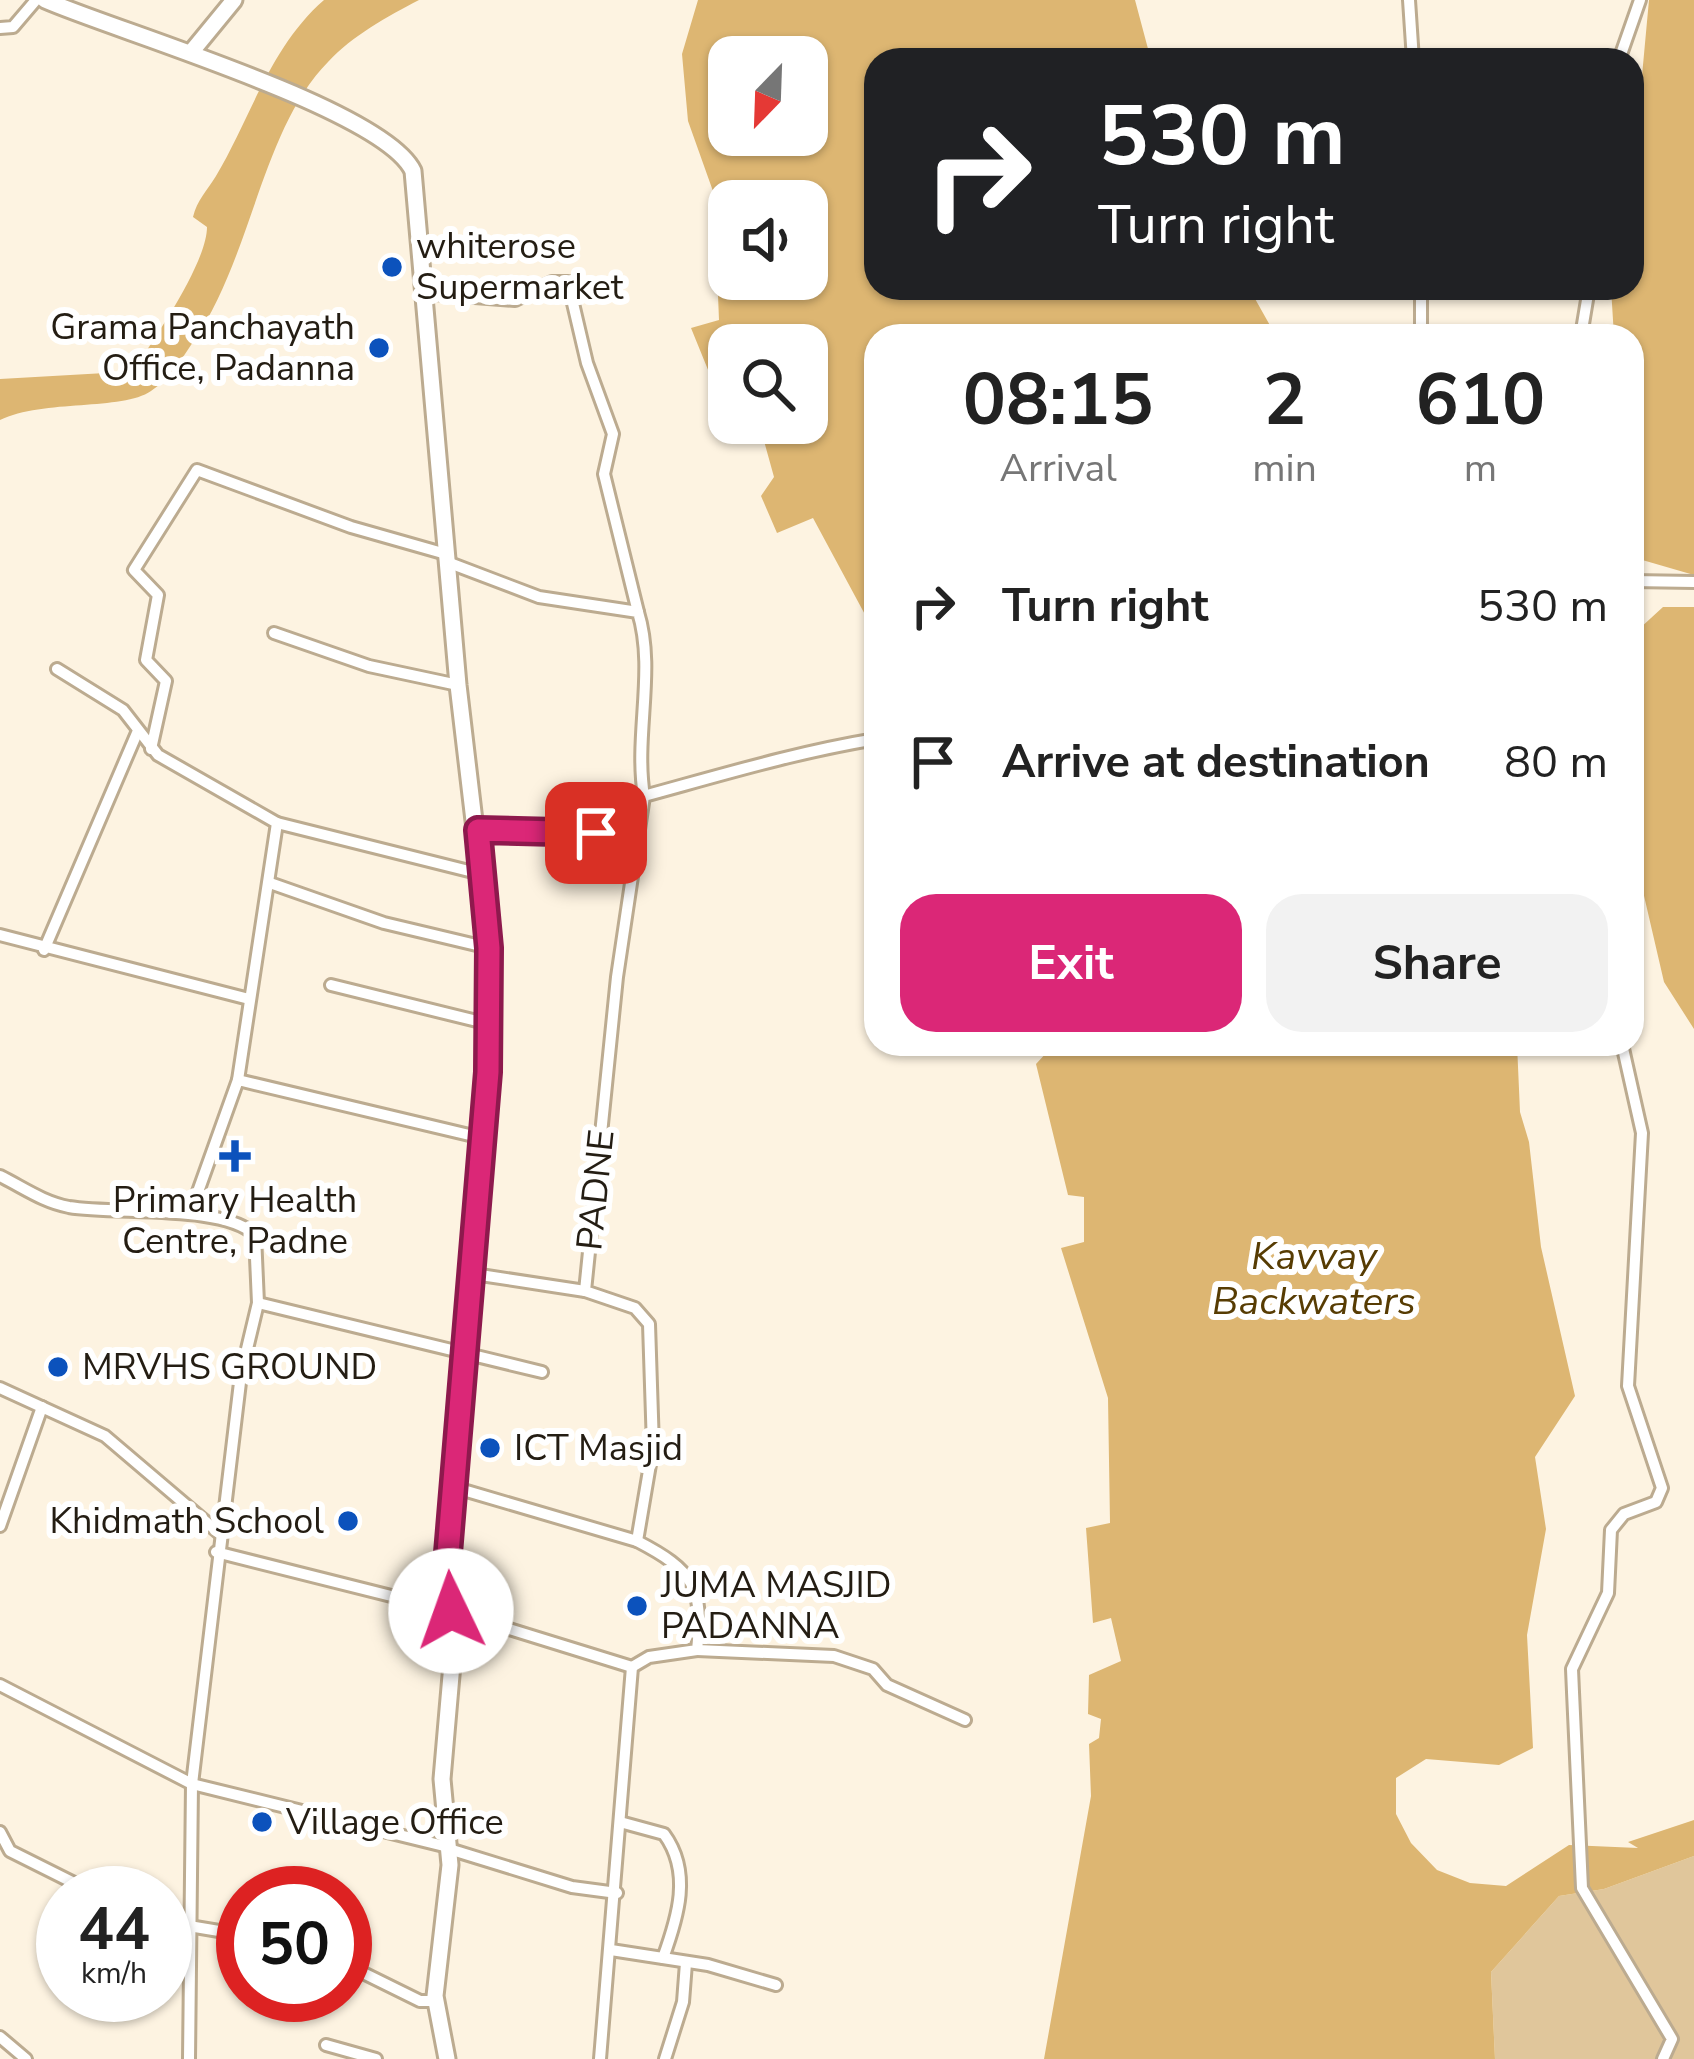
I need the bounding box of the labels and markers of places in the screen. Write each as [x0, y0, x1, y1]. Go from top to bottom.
place label: whiterose Supermarket [416, 222, 624, 312]
marker: whiterose Supermarket [379, 254, 405, 280]
place label: Grama Panchayath Office, Padanna [50, 303, 355, 393]
marker: Grama Panchayath Office, Padanna [366, 335, 392, 361]
pin [545, 782, 647, 884]
marker: Primary Health Centre, Padne [219, 1140, 251, 1172]
place label: Primary Health Centre, Padne [113, 1176, 357, 1266]
place label: MRVHS GROUND [82, 1343, 377, 1392]
marker: MRVHS GROUND [45, 1354, 71, 1380]
place label: ICT Masjid [514, 1424, 683, 1473]
marker: ICT Masjid [477, 1435, 503, 1461]
place label: Khidmath School [50, 1497, 324, 1546]
marker: Khidmath School [335, 1508, 361, 1534]
place label: JUMA MASJID PADANNA [660, 1561, 891, 1651]
marker: JUMA MASJID PADANNA [624, 1593, 650, 1619]
place label: Village Office [285, 1798, 504, 1847]
marker: Village Office [249, 1809, 275, 1835]

